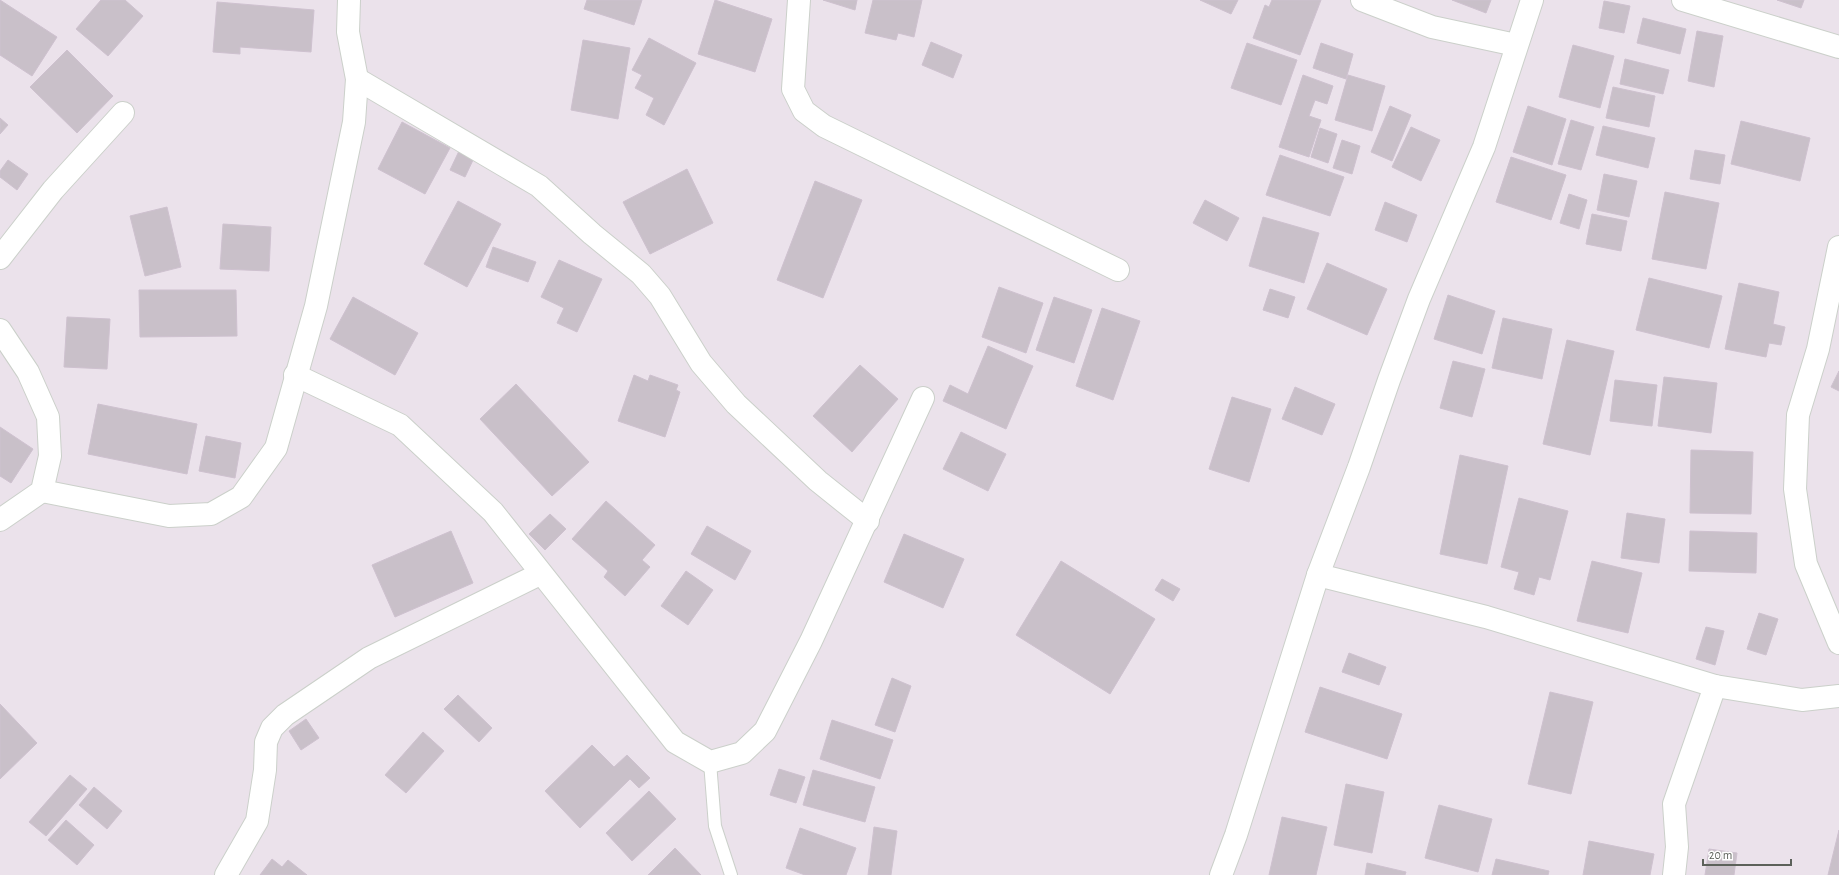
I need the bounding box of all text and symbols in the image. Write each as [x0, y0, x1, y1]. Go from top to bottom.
scale bar [1703, 841, 1791, 867]
text: 20 m [1709, 849, 1732, 861]

